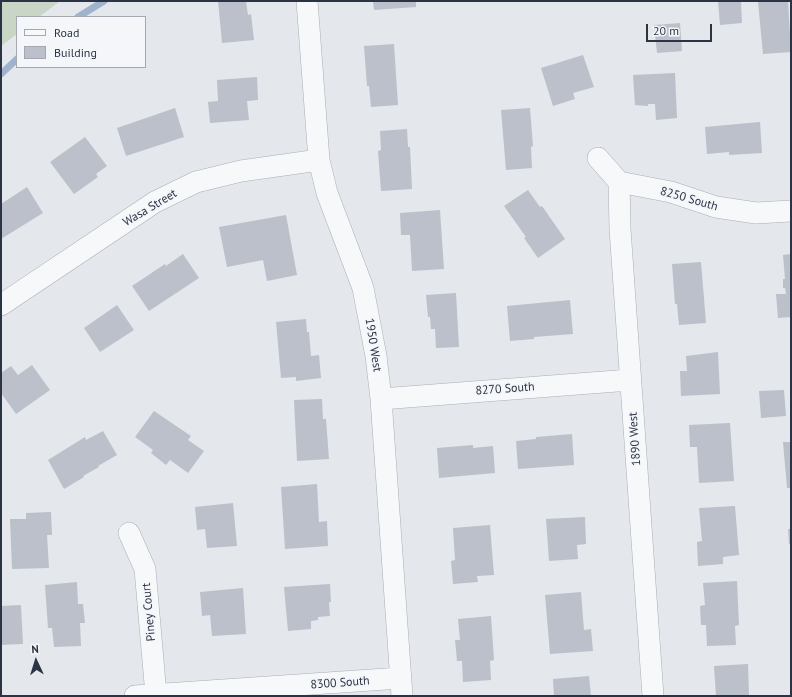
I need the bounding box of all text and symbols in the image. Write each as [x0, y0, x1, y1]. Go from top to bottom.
legend [16, 16, 146, 68]
scale bar [648, 16, 714, 42]
text: 20 m [653, 23, 679, 38]
text: Road [54, 25, 79, 40]
text: Building [54, 45, 97, 60]
street label: 8250 South [659, 184, 719, 214]
street label: Wasa Street [120, 186, 180, 230]
street label: 1950 West [362, 317, 384, 373]
street label: 8270 South [475, 380, 535, 398]
street label: 1890 West [626, 412, 644, 466]
street label: Piney Court [139, 582, 159, 642]
north arrow [16, 641, 56, 681]
text: N [31, 642, 39, 656]
street label: 8300 South [310, 674, 370, 692]

